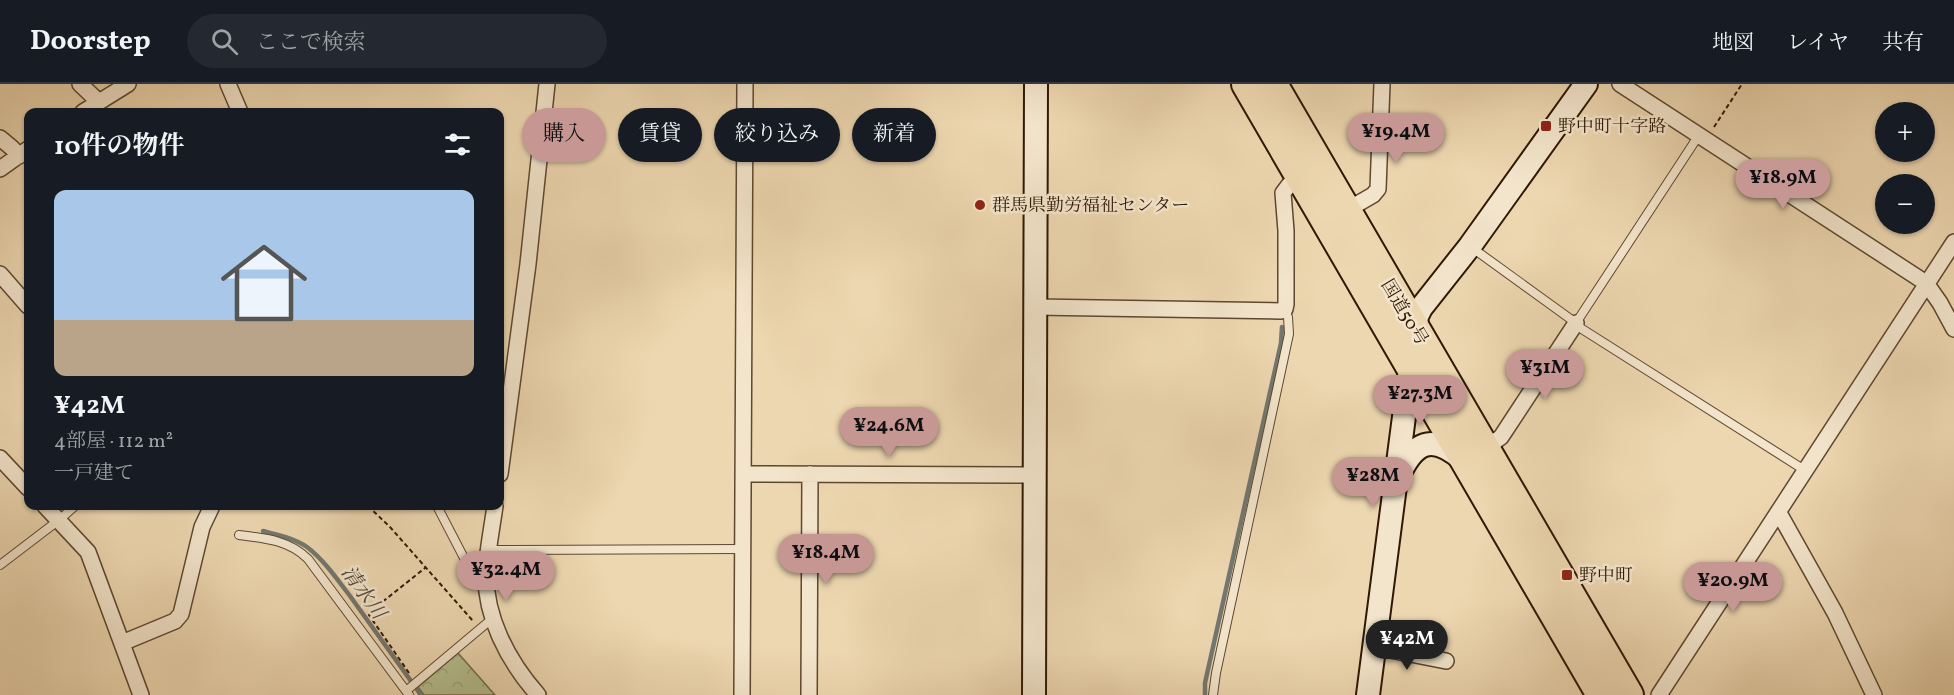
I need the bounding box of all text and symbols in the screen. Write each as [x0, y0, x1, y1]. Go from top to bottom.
search box [187, 14, 607, 68]
text: Doorstep [30, 22, 151, 61]
icon: search [208, 25, 241, 58]
text: ここで検索 [256, 28, 366, 59]
text: 地図 [1712, 29, 1754, 58]
text: レイヤ [1787, 29, 1849, 58]
text: 共有 [1882, 29, 1924, 58]
map controls [1875, 102, 1935, 234]
button: + [1875, 102, 1935, 162]
chip: 購入 [522, 108, 606, 162]
chip: 賃貸 [618, 108, 702, 162]
chip: 絞り込み [714, 108, 840, 162]
chip: 新着 [852, 108, 936, 162]
pin: ¥19.4M [1347, 113, 1445, 164]
place label: 野中町十字路 [1558, 115, 1666, 140]
text: ¥19.4M [1362, 118, 1430, 146]
marker: 野中町十字路 [1539, 119, 1553, 133]
icon: filters [441, 128, 474, 161]
text: 10件の物件 [54, 129, 184, 165]
pin: ¥18.9M [1734, 159, 1832, 210]
text: ¥18.9M [1749, 164, 1817, 192]
button: − [1875, 174, 1935, 234]
place label: 群馬県勤労福祉センター [992, 194, 1189, 219]
marker: 群馬県勤労福祉センター [973, 198, 987, 212]
icon: home [210, 229, 318, 337]
street label: 国道50号 [1374, 275, 1433, 351]
pin: ¥31M [1509, 349, 1581, 400]
text: ¥31M [1520, 354, 1570, 382]
pin: ¥27.3M [1371, 375, 1469, 426]
text: ¥27.3M [1387, 380, 1453, 408]
text: ¥42M [54, 388, 125, 424]
pin: ¥24.6M [840, 407, 938, 458]
text: ¥24.6M [854, 412, 924, 440]
text: 4部屋 · 112 m² [54, 428, 173, 456]
pin: ¥28M [1337, 457, 1409, 508]
text: 一戸建て [54, 460, 134, 488]
text: ¥28M [1346, 462, 1400, 490]
pin: ¥18.4M [777, 534, 875, 585]
text: ¥18.4M [792, 539, 860, 567]
pin: ¥32.4M [457, 551, 555, 602]
text: ¥32.4M [471, 556, 541, 584]
water label: 清水川 [333, 561, 393, 627]
pin: ¥20.9M [1684, 562, 1782, 613]
place label: 野中町 [1579, 564, 1633, 589]
text: ¥20.9M [1697, 567, 1769, 595]
marker: 野中町 [1560, 568, 1574, 582]
pin: ¥42M [1371, 620, 1443, 671]
text: ¥42M [1380, 625, 1434, 653]

